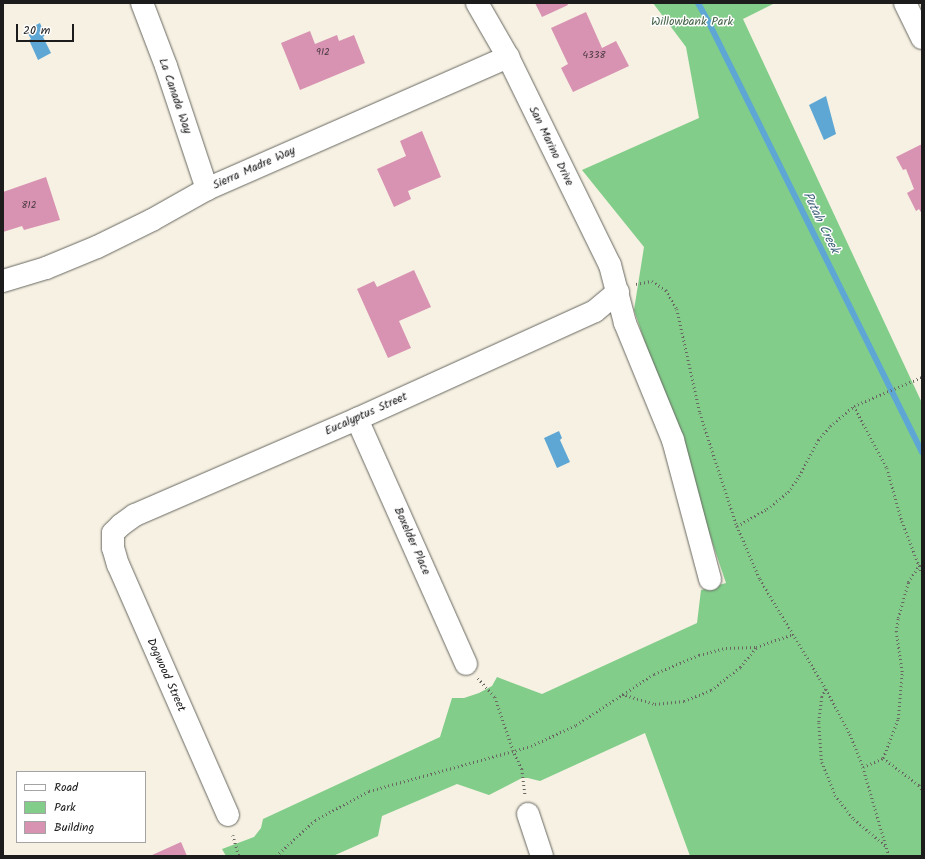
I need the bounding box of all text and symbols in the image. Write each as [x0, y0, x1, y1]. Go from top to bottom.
park label: Willowbank Park [651, 15, 733, 29]
scale bar [18, 16, 76, 42]
text: 20 m [23, 21, 50, 40]
house number: 912 [316, 47, 330, 59]
house number: 4338 [583, 50, 605, 62]
street label: La Canada Way [155, 56, 195, 136]
street label: San Marino Drive [526, 104, 576, 188]
street label: Sierra Madre Way [210, 143, 298, 193]
water label: Putah Creek [798, 190, 842, 256]
house number: 812 [22, 200, 36, 212]
street label: Eucalyptus Street [322, 389, 410, 439]
street label: Boxelder Place [391, 505, 433, 577]
street label: Dogwood Street [143, 636, 189, 714]
legend [16, 771, 146, 843]
text: Road [54, 778, 78, 797]
text: Park [54, 798, 76, 817]
text: Building [54, 818, 94, 837]

